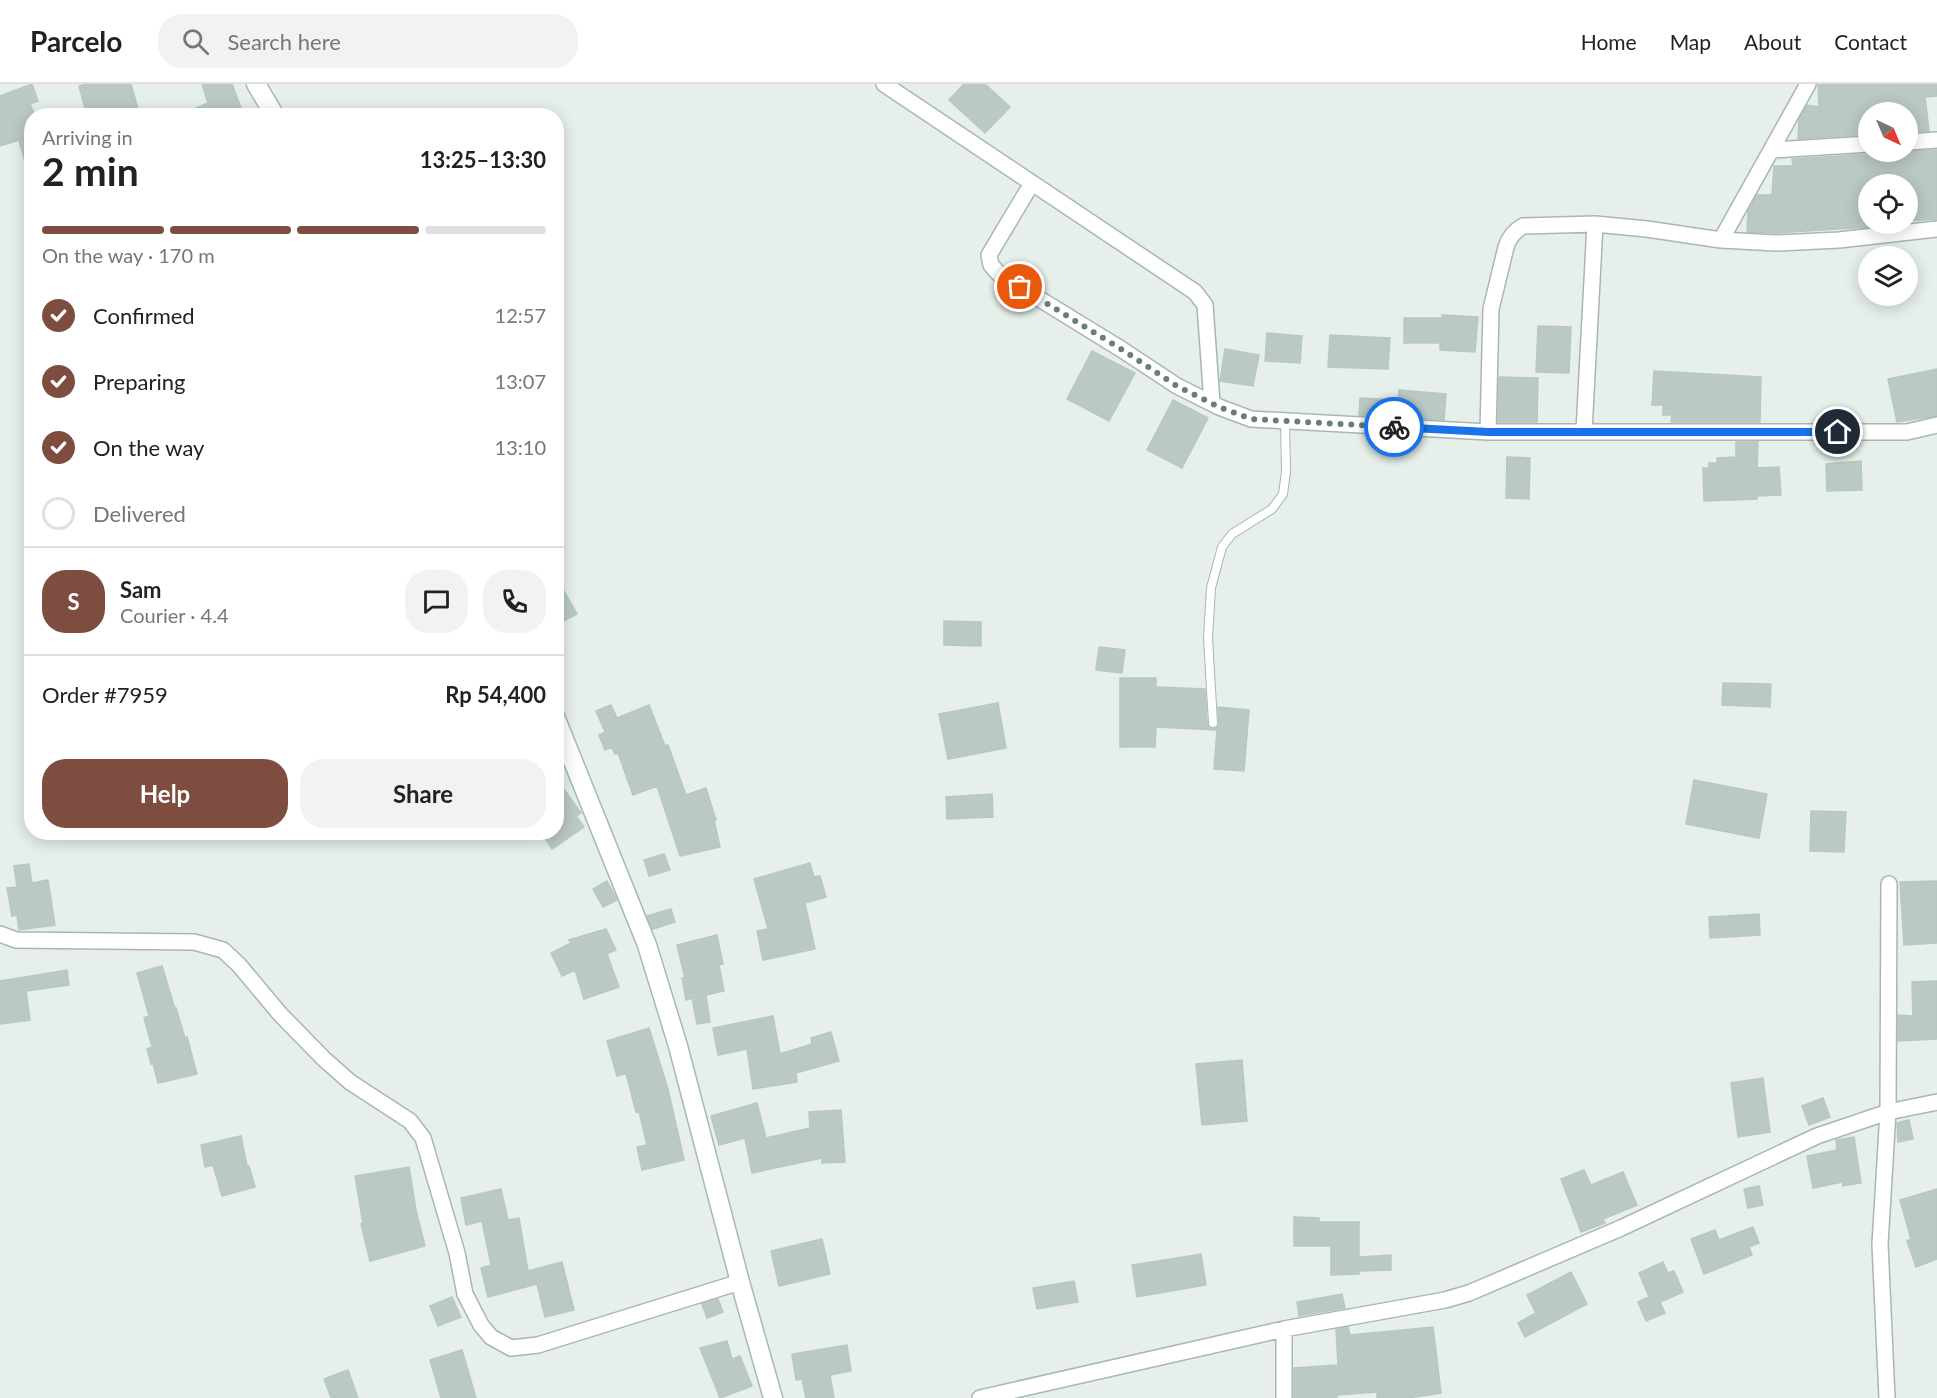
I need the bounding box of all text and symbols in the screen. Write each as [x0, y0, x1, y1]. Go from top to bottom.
search box [158, 14, 578, 68]
text: Parcelo [30, 24, 122, 58]
icon: search [179, 25, 212, 58]
text: Search here [227, 28, 341, 55]
text: Home [1581, 29, 1637, 54]
text: Map [1670, 29, 1711, 54]
text: About [1744, 29, 1801, 54]
text: Contact [1834, 29, 1907, 54]
north arrow [1858, 102, 1918, 162]
map controls [1858, 102, 1918, 306]
text: Arriving in [42, 125, 133, 149]
text: 13:25–13:30 [420, 146, 546, 173]
text: 2 min [42, 148, 139, 194]
button: locate [1858, 174, 1918, 234]
text: On the way · 170 m [42, 243, 215, 267]
button: layers [1858, 246, 1918, 306]
pin [994, 261, 1045, 312]
icon: bag [1003, 270, 1036, 303]
icon: check [42, 299, 75, 332]
text: Confirmed [93, 302, 195, 329]
text: 12:57 [495, 303, 546, 327]
icon: check [42, 365, 75, 398]
text: Preparing [93, 368, 185, 395]
text: 13:07 [495, 369, 546, 393]
courier [1364, 397, 1424, 457]
pin [1812, 406, 1863, 457]
icon: bike [1378, 411, 1411, 444]
icon: home [1821, 415, 1854, 448]
icon: check [42, 431, 75, 464]
text: On the way [93, 434, 204, 461]
text: 13:10 [495, 435, 546, 459]
text: Delivered [93, 500, 186, 527]
button: chat [405, 570, 468, 633]
button: phone [483, 570, 546, 633]
text: Sam [120, 576, 162, 603]
text: S [67, 588, 80, 615]
text: Courier · 4.4 [120, 603, 229, 627]
text: Order #7959 [42, 681, 168, 708]
text: Rp 54,400 [445, 681, 546, 708]
button: Help [42, 759, 288, 828]
button: Share [300, 759, 546, 828]

